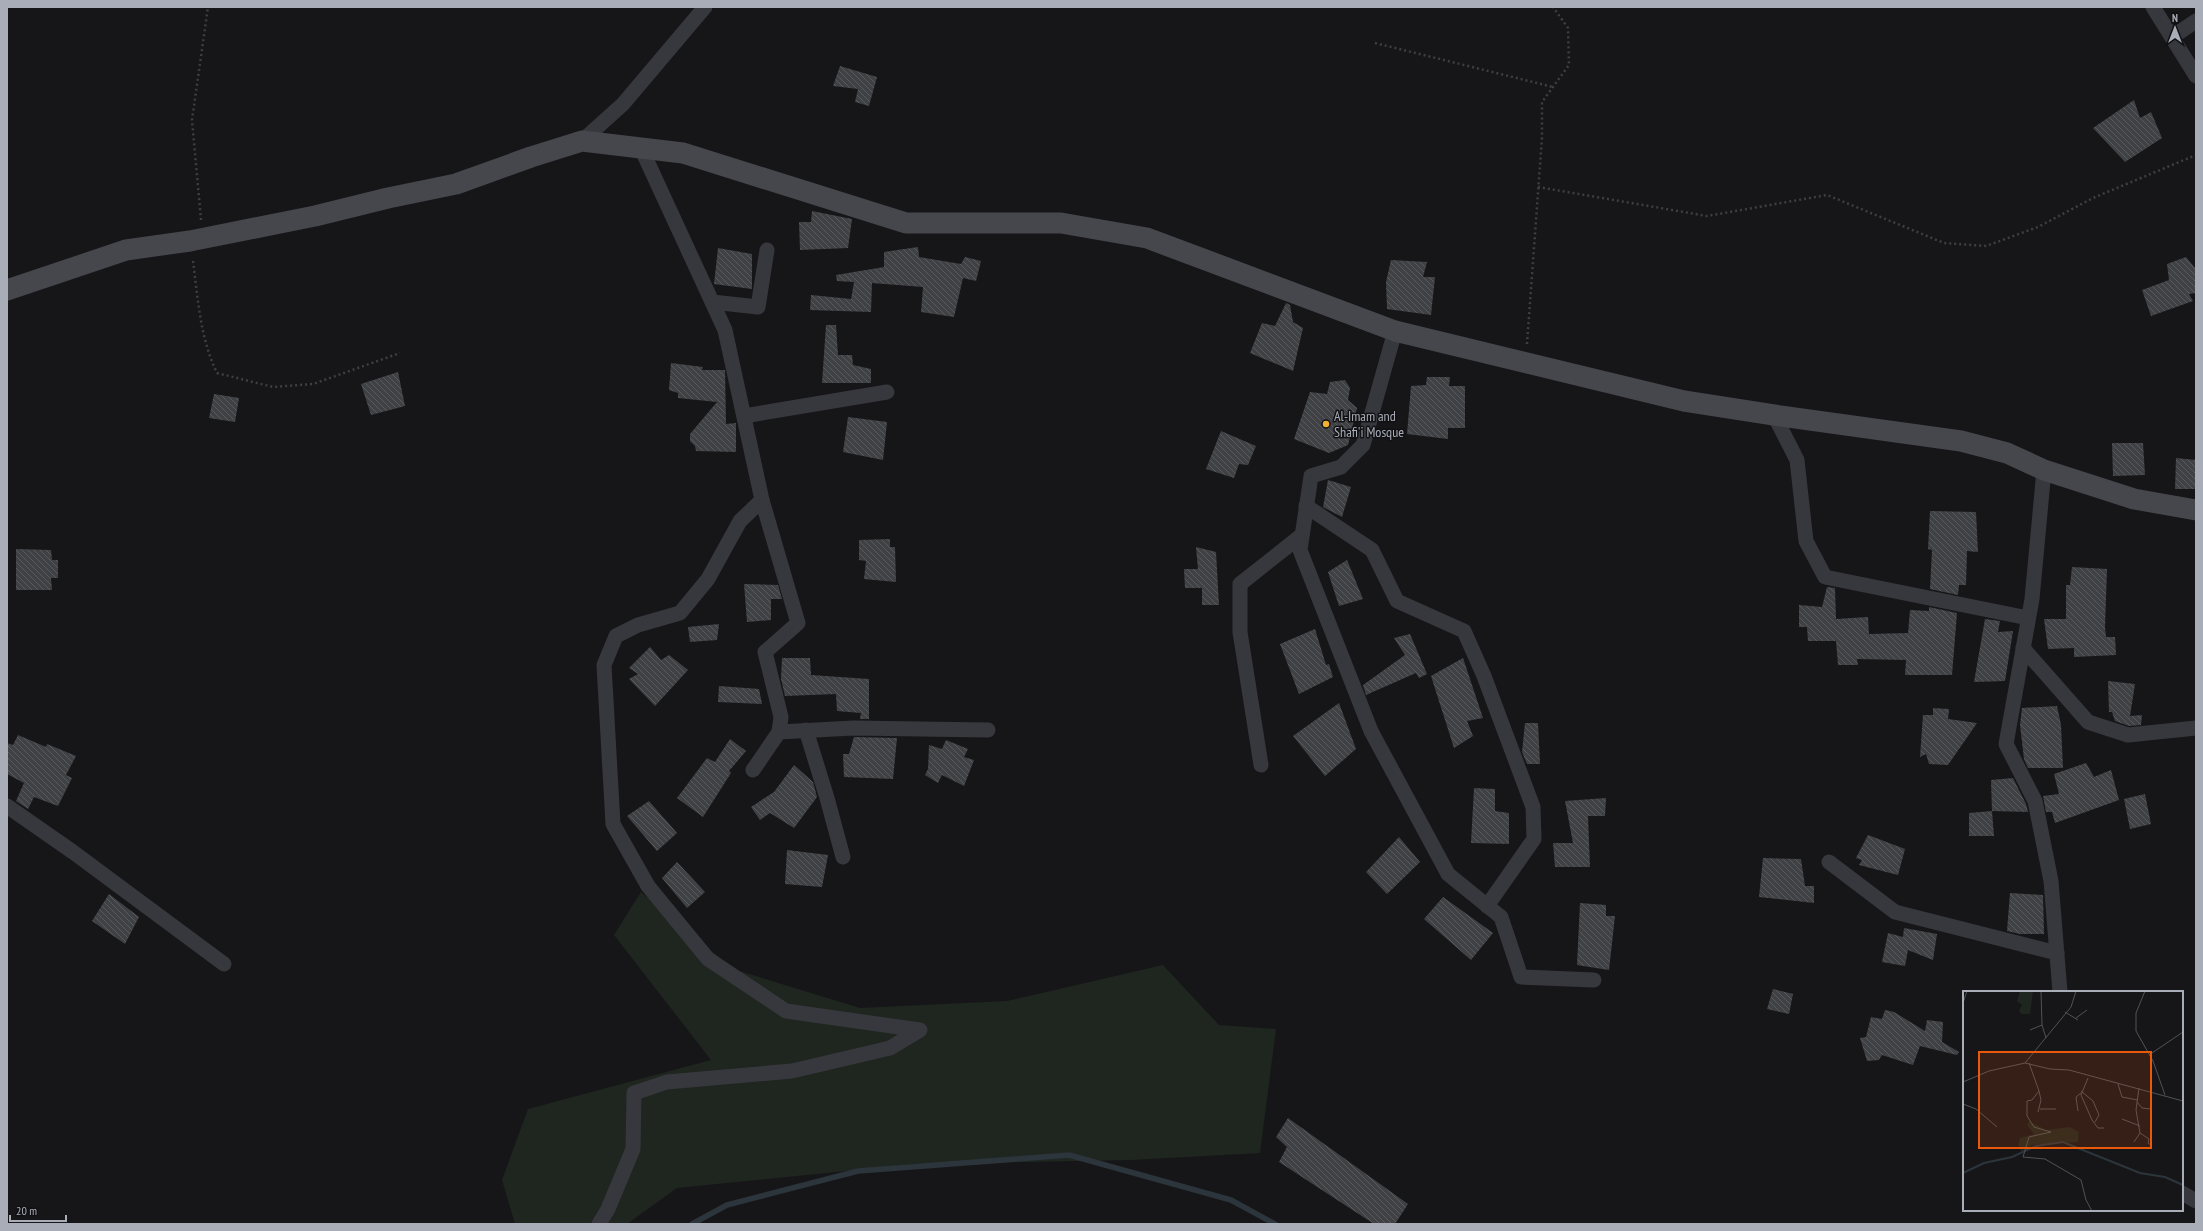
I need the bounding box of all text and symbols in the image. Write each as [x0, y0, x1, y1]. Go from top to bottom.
north arrow [2155, 8, 2195, 48]
text: N [2172, 11, 2178, 25]
place label: Al-Imam and Shafi'i Mosque [1334, 407, 1404, 441]
marker: Al-Imam and Shafi'i Mosque [1321, 419, 1331, 429]
inset map [1963, 991, 2183, 1211]
scale bar [10, 1197, 66, 1223]
text: 20 m [16, 1203, 37, 1218]

